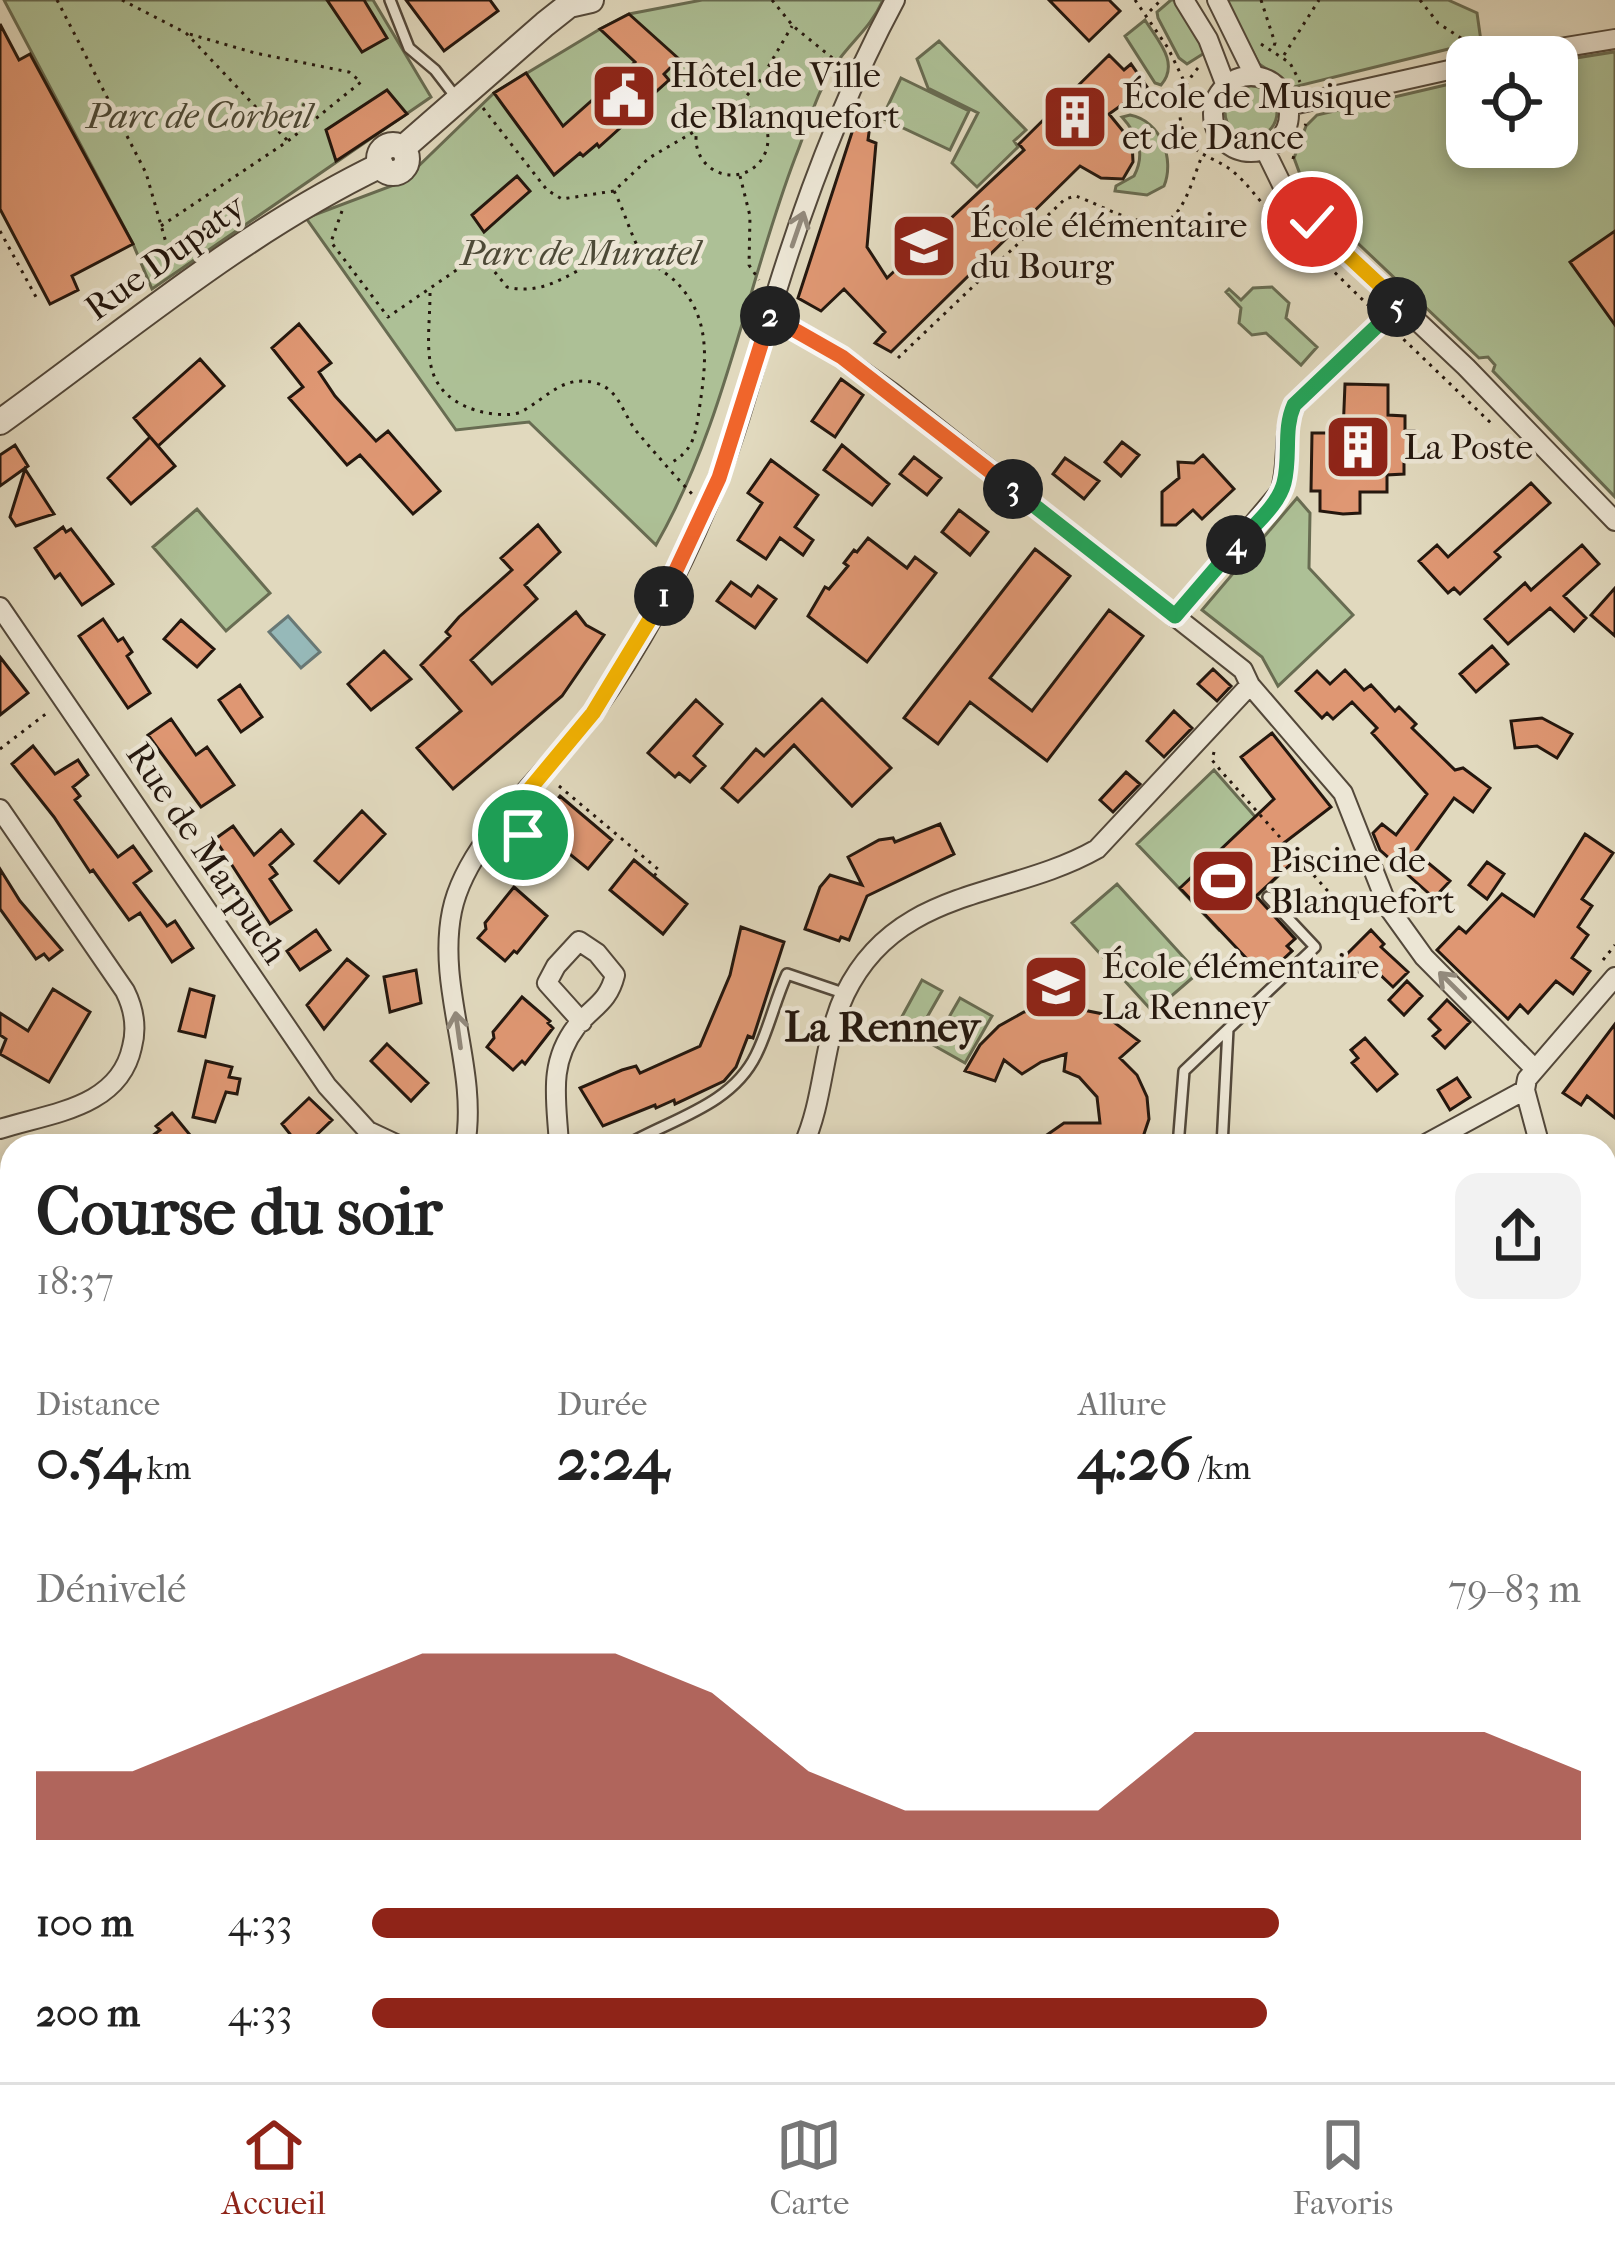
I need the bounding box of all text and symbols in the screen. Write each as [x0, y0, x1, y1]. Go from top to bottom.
map controls [1446, 36, 1578, 168]
button: locate [1446, 36, 1578, 168]
place label: Hôtel de Ville de Blanquefort [670, 54, 900, 137]
public building icon: Hôtel de Ville de Blanquefort [589, 61, 659, 131]
place label: École de Musique et de Dance [1122, 75, 1391, 158]
building icon: École de Musique et de Dance [1040, 82, 1110, 152]
park label: Parc de Corbeil [84, 95, 316, 137]
pin [1261, 171, 1363, 273]
street label: Rue Dupaty [77, 184, 255, 329]
icon: check [1279, 189, 1345, 255]
place label: École élémentaire du Bourg [970, 204, 1247, 287]
one-way arrow [789, 211, 810, 248]
school or university icon: École élémentaire du Bourg [889, 211, 959, 281]
park label: Parc de Muratel [458, 232, 704, 274]
pin: 5 [1367, 277, 1427, 337]
pin: 2 [740, 286, 800, 346]
text: 5 [1390, 287, 1404, 326]
text: 2 [762, 296, 778, 335]
building icon: La Poste [1323, 412, 1393, 482]
place label: La Poste [1404, 426, 1533, 468]
pin: 3 [983, 459, 1043, 519]
text: 3 [1006, 469, 1020, 508]
pin: 4 [1206, 515, 1266, 575]
text: 4 [1226, 525, 1246, 564]
pin: 1 [634, 566, 694, 626]
text: 1 [658, 576, 670, 615]
street label: Rue de Marpuch [118, 734, 296, 972]
pin [472, 784, 574, 886]
icon: arrive [490, 802, 556, 868]
place label: Piscine de Blanquefort [1270, 839, 1455, 922]
sports icon: Piscine de Blanquefort [1188, 846, 1258, 916]
place label: École élémentaire La Renney [1102, 945, 1379, 1028]
school or university icon: École élémentaire La Renney [1021, 952, 1091, 1022]
one-way arrow [1438, 971, 1466, 1000]
district label: La Renney [784, 1003, 982, 1052]
one-way arrow [446, 1011, 469, 1050]
button: share [1455, 1173, 1581, 1299]
text: Course du soir [36, 1174, 442, 1251]
text: 18:37 [36, 1258, 114, 1304]
text: Distance [36, 1385, 160, 1424]
text: Durée [557, 1385, 647, 1424]
text: Allure [1078, 1385, 1166, 1424]
text: 0.54 [36, 1424, 140, 1495]
text: 2:24 [557, 1424, 669, 1495]
text: 4:26 [1078, 1424, 1191, 1495]
text: km [140, 1449, 191, 1488]
text: /km [1191, 1449, 1251, 1488]
text: Dénivelé [36, 1566, 186, 1612]
text: 79–83 m [1448, 1566, 1581, 1612]
text: 100 m [36, 1900, 134, 1946]
text: 4:33 [228, 1900, 292, 1946]
text: 200 m [36, 1990, 140, 2036]
text: 4:33 [228, 1990, 292, 2036]
tab: Accueil [222, 2112, 326, 2223]
tab: Carte [769, 2112, 849, 2223]
tab: Favoris [1293, 2112, 1393, 2223]

